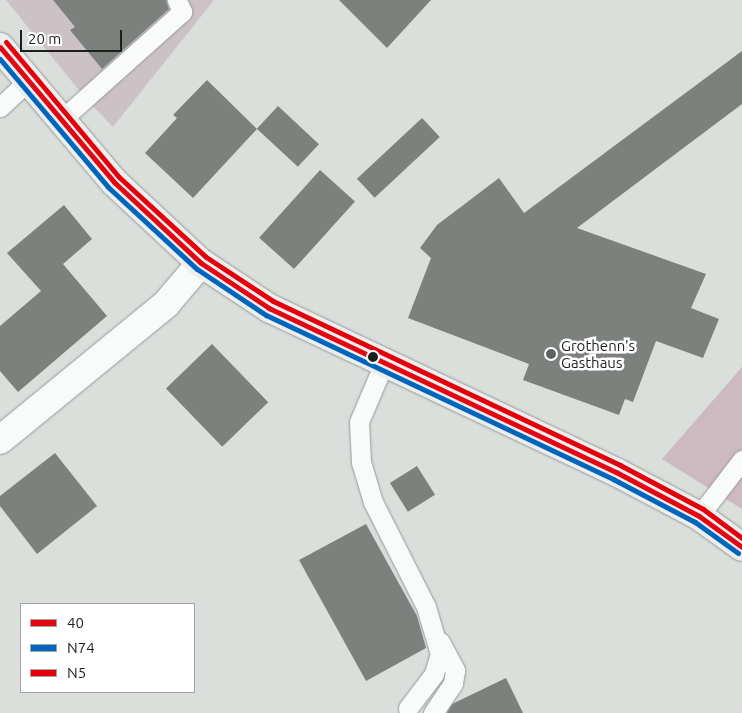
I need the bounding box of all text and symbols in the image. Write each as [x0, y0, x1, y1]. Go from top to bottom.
scale bar [22, 20, 125, 52]
text: 20 m [28, 30, 61, 47]
place label: Grothenn's Gasthaus [561, 336, 635, 371]
marker: Grothenn's Gasthaus [545, 348, 557, 360]
unlabelled marker [368, 352, 378, 362]
legend [20, 603, 195, 693]
text: 40 [67, 614, 84, 631]
text: N74 [67, 639, 95, 656]
text: N5 [67, 664, 86, 681]

